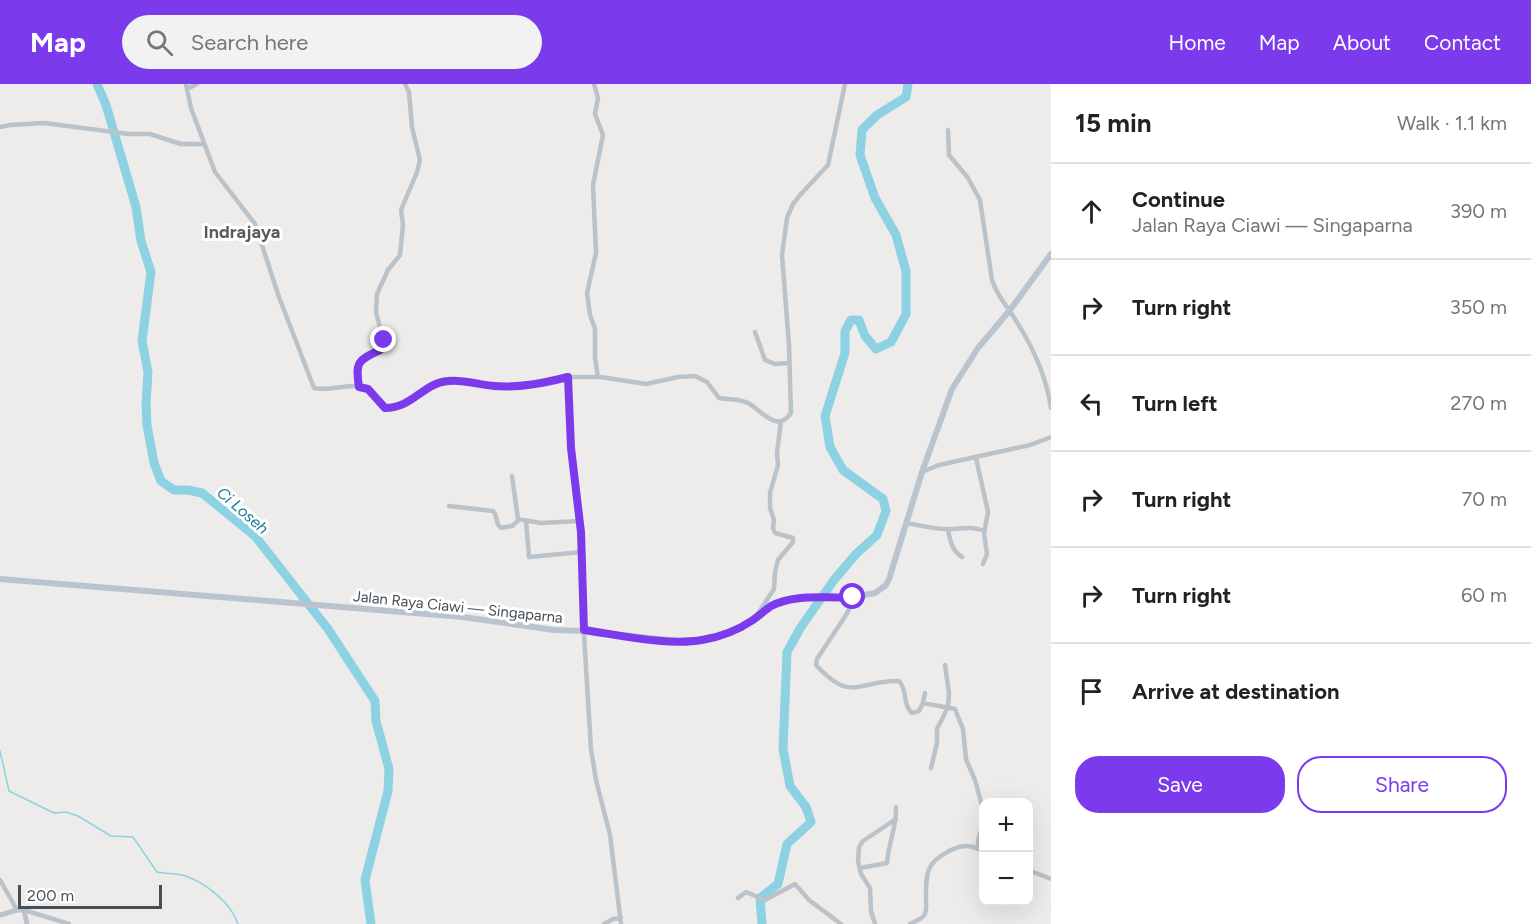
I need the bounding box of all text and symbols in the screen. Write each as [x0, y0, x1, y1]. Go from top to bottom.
search box [122, 15, 542, 69]
text: Map [30, 25, 86, 59]
icon: search [143, 26, 176, 59]
text: Search here [191, 29, 308, 56]
text: Home [1169, 30, 1226, 55]
text: Map [1259, 30, 1300, 55]
text: About [1333, 30, 1391, 55]
text: Contact [1424, 30, 1501, 55]
text: 15 min [1075, 107, 1152, 139]
text: Walk · 1.1 km [1397, 111, 1507, 135]
text: Continue [1132, 186, 1225, 213]
icon: ahead [1075, 195, 1108, 228]
text: 390 m [1450, 199, 1507, 223]
text: Jalan Raya Ciawi — Singaparna [1132, 213, 1413, 237]
district label: Indrajaya [204, 221, 280, 243]
icon: right [1075, 291, 1108, 324]
text: Turn right [1132, 294, 1231, 321]
text: 350 m [1450, 295, 1507, 319]
route end [370, 326, 396, 352]
icon: left [1075, 387, 1108, 420]
text: Turn left [1132, 390, 1218, 417]
text: 270 m [1450, 391, 1507, 415]
water label: Ci Loseh [213, 483, 272, 538]
icon: right [1075, 483, 1108, 516]
text: Turn right [1132, 486, 1231, 513]
text: 70 m [1461, 487, 1507, 511]
icon: right [1075, 579, 1108, 612]
text: Turn right [1132, 582, 1231, 609]
route start [839, 583, 865, 609]
text: 60 m [1461, 583, 1507, 607]
street label: Jalan Raya Ciawi — Singaparna [352, 587, 564, 627]
icon: arrive [1075, 675, 1108, 708]
text: Arrive at destination [1132, 678, 1340, 705]
button: Save [1075, 756, 1285, 813]
button: Share [1297, 756, 1507, 813]
map controls [979, 798, 1033, 906]
button: + [979, 798, 1033, 852]
button: − [979, 852, 1033, 906]
scale bar [18, 882, 162, 910]
text: 200 m [27, 886, 74, 905]

